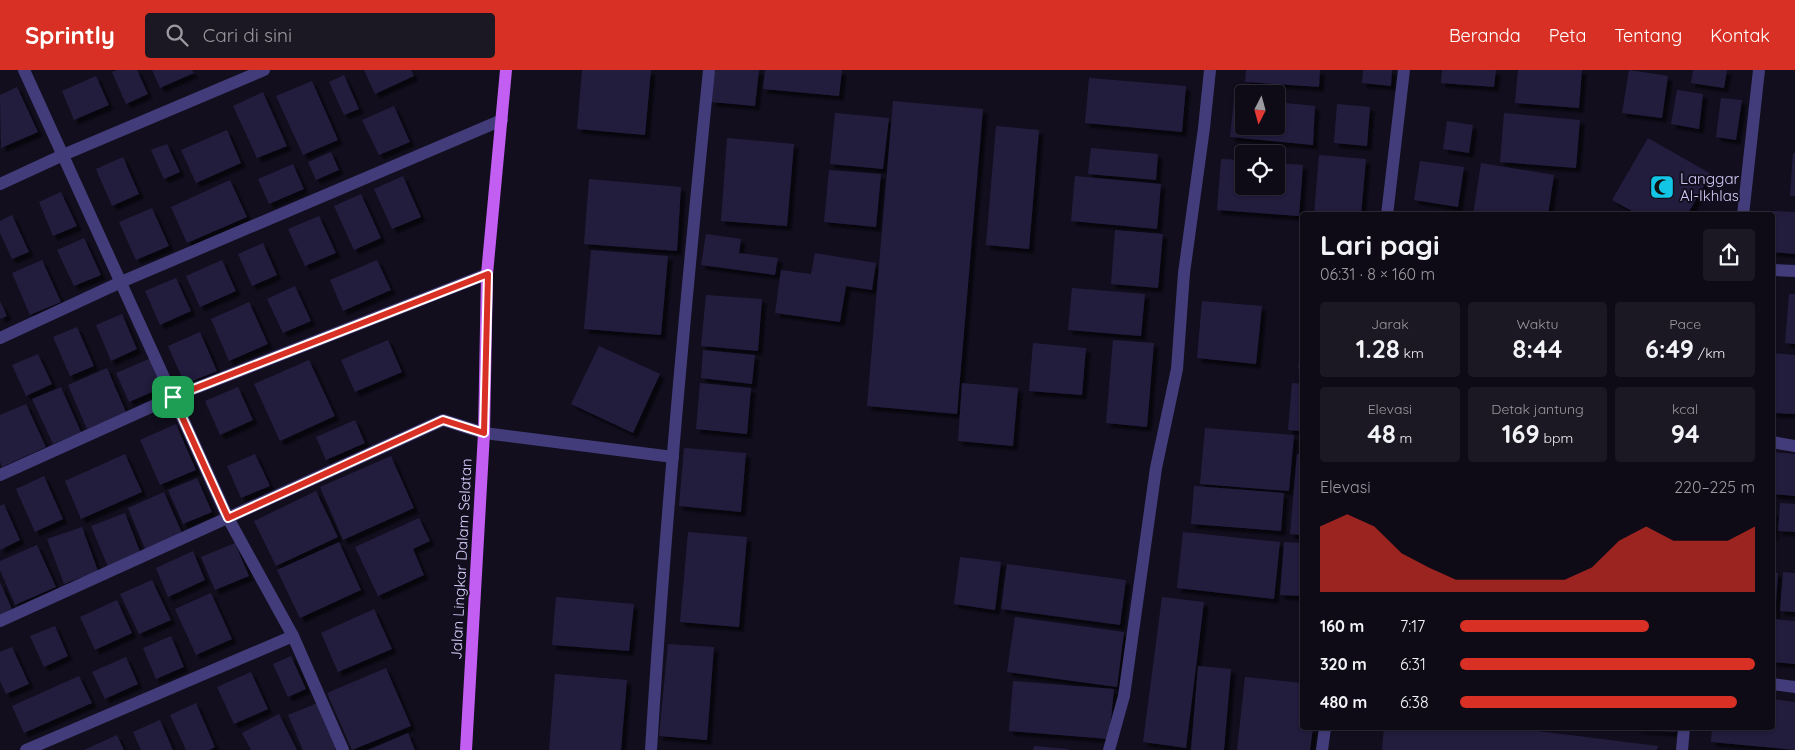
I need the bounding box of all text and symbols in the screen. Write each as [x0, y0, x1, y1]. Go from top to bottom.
search box [145, 13, 495, 58]
text: Sprintly [25, 20, 115, 50]
icon: search [163, 21, 191, 49]
text: Cari di sini [203, 23, 292, 47]
text: Beranda [1449, 24, 1521, 47]
text: Peta [1549, 24, 1586, 47]
text: Tentang [1614, 24, 1682, 47]
text: Kontak [1710, 24, 1770, 47]
north arrow [1235, 85, 1285, 135]
map controls [1235, 85, 1285, 195]
button: locate [1235, 145, 1285, 195]
place label: Langgar Al-Ikhlas [1680, 169, 1739, 205]
mosque icon: Langgar Al-Ikhlas [1649, 174, 1675, 200]
text: Lari pagi [1320, 227, 1440, 262]
button: share [1703, 229, 1755, 281]
text: 06:31 · 8 × 160 m [1320, 264, 1435, 284]
text: Jarak [1371, 315, 1409, 333]
text: Waktu [1516, 315, 1559, 333]
text: Pace [1669, 315, 1701, 333]
text: 1.28 [1356, 333, 1400, 364]
text: 8:44 [1513, 333, 1562, 364]
text: 6:49 [1645, 333, 1694, 364]
text: km [1400, 344, 1424, 362]
text: /km [1694, 344, 1725, 362]
pin [152, 376, 194, 418]
icon: arrive [159, 383, 187, 411]
text: Elevasi [1368, 400, 1412, 418]
text: Detak jantung [1491, 400, 1584, 418]
text: kcal [1672, 400, 1698, 418]
text: 48 [1367, 418, 1396, 449]
text: 169 [1502, 418, 1540, 449]
text: 94 [1671, 418, 1700, 449]
text: m [1396, 429, 1412, 447]
text: bpm [1540, 429, 1573, 447]
street label: Jalan Lingkar Dalam Selatan [446, 458, 476, 660]
text: Elevasi [1320, 477, 1371, 497]
text: 220–225 m [1674, 477, 1755, 497]
text: 160 m [1320, 616, 1364, 636]
text: 7:17 [1400, 616, 1425, 636]
text: 320 m [1320, 654, 1367, 674]
text: 6:31 [1400, 654, 1426, 674]
text: 480 m [1320, 692, 1367, 712]
text: 6:38 [1400, 692, 1429, 712]

